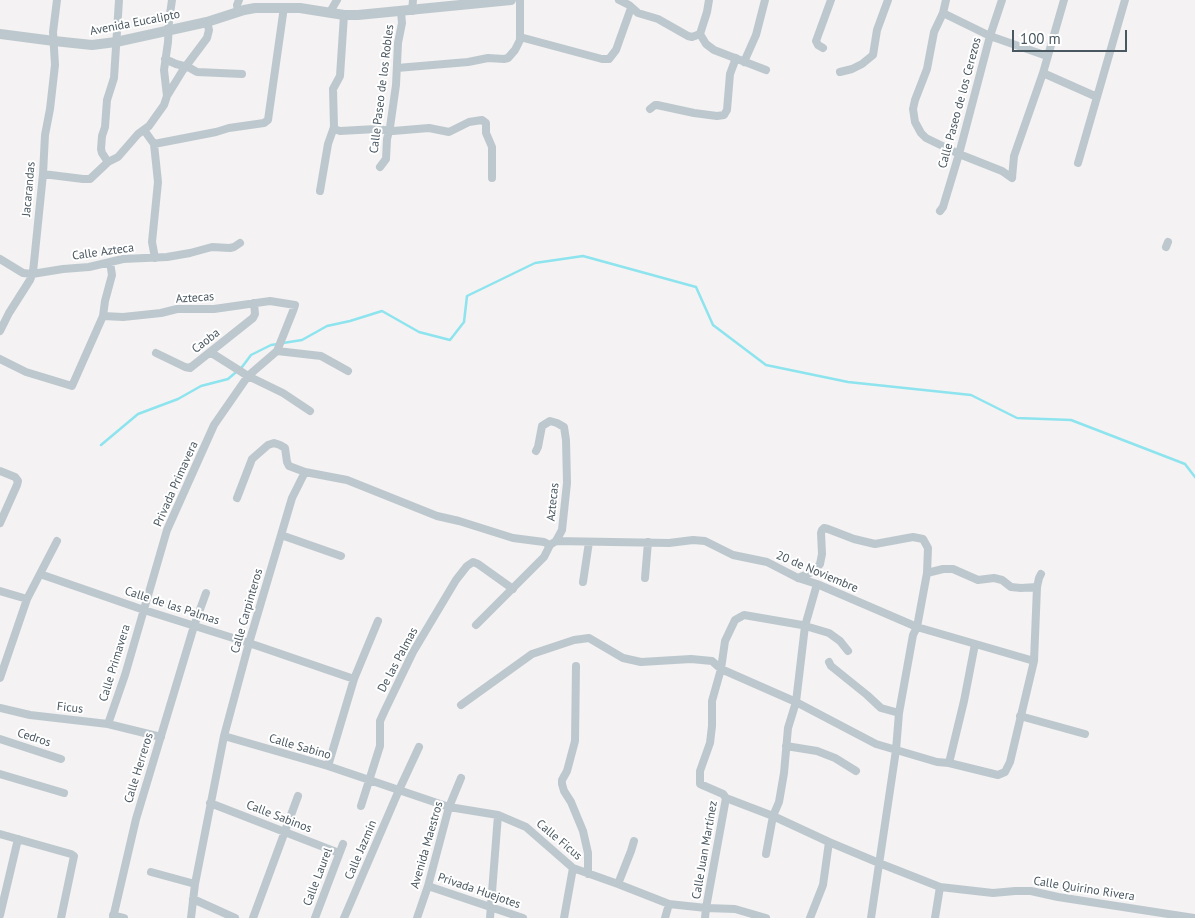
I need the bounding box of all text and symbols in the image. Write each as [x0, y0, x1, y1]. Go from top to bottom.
street label: Avenida Eucalipto [89, 7, 181, 39]
scale bar [1015, 20, 1130, 52]
street label: Calle Paseo de los Robles [367, 24, 397, 154]
text: 100 m [1020, 29, 1061, 48]
street label: Calle Paseo de los Cerezos [936, 36, 984, 170]
street label: Jacarandas [19, 161, 39, 217]
street label: Calle Azteca [71, 241, 135, 263]
street label: Aztecas [175, 289, 215, 307]
street label: Caoba [189, 326, 223, 356]
street label: Privada Primavera [151, 439, 201, 529]
street label: Aztecas [544, 482, 562, 522]
street label: 20 de Noviembre [774, 548, 860, 596]
street label: Calle Carpinteros [228, 567, 266, 655]
street label: Calle de las Palmas [123, 584, 221, 628]
street label: Calle Primavera [96, 623, 134, 703]
street label: De las Palmas [375, 625, 421, 695]
street label: Ficus [56, 699, 84, 717]
street label: Cedros [15, 726, 53, 750]
street label: Calle Herreros [121, 731, 157, 805]
street label: Calle Sabino [267, 731, 333, 763]
street label: Calle Sabinos [244, 798, 314, 836]
street label: Avenida Maestros [408, 800, 446, 890]
street label: Calle Juan Martínez [689, 800, 721, 900]
street label: Calle Ficus [533, 817, 585, 863]
street label: Calle Jazmín [342, 818, 380, 882]
street label: Calle Laurel [300, 846, 336, 908]
street label: Privada Huejotes [436, 870, 522, 912]
street label: Calle Quirino Rivera [1032, 874, 1136, 904]

